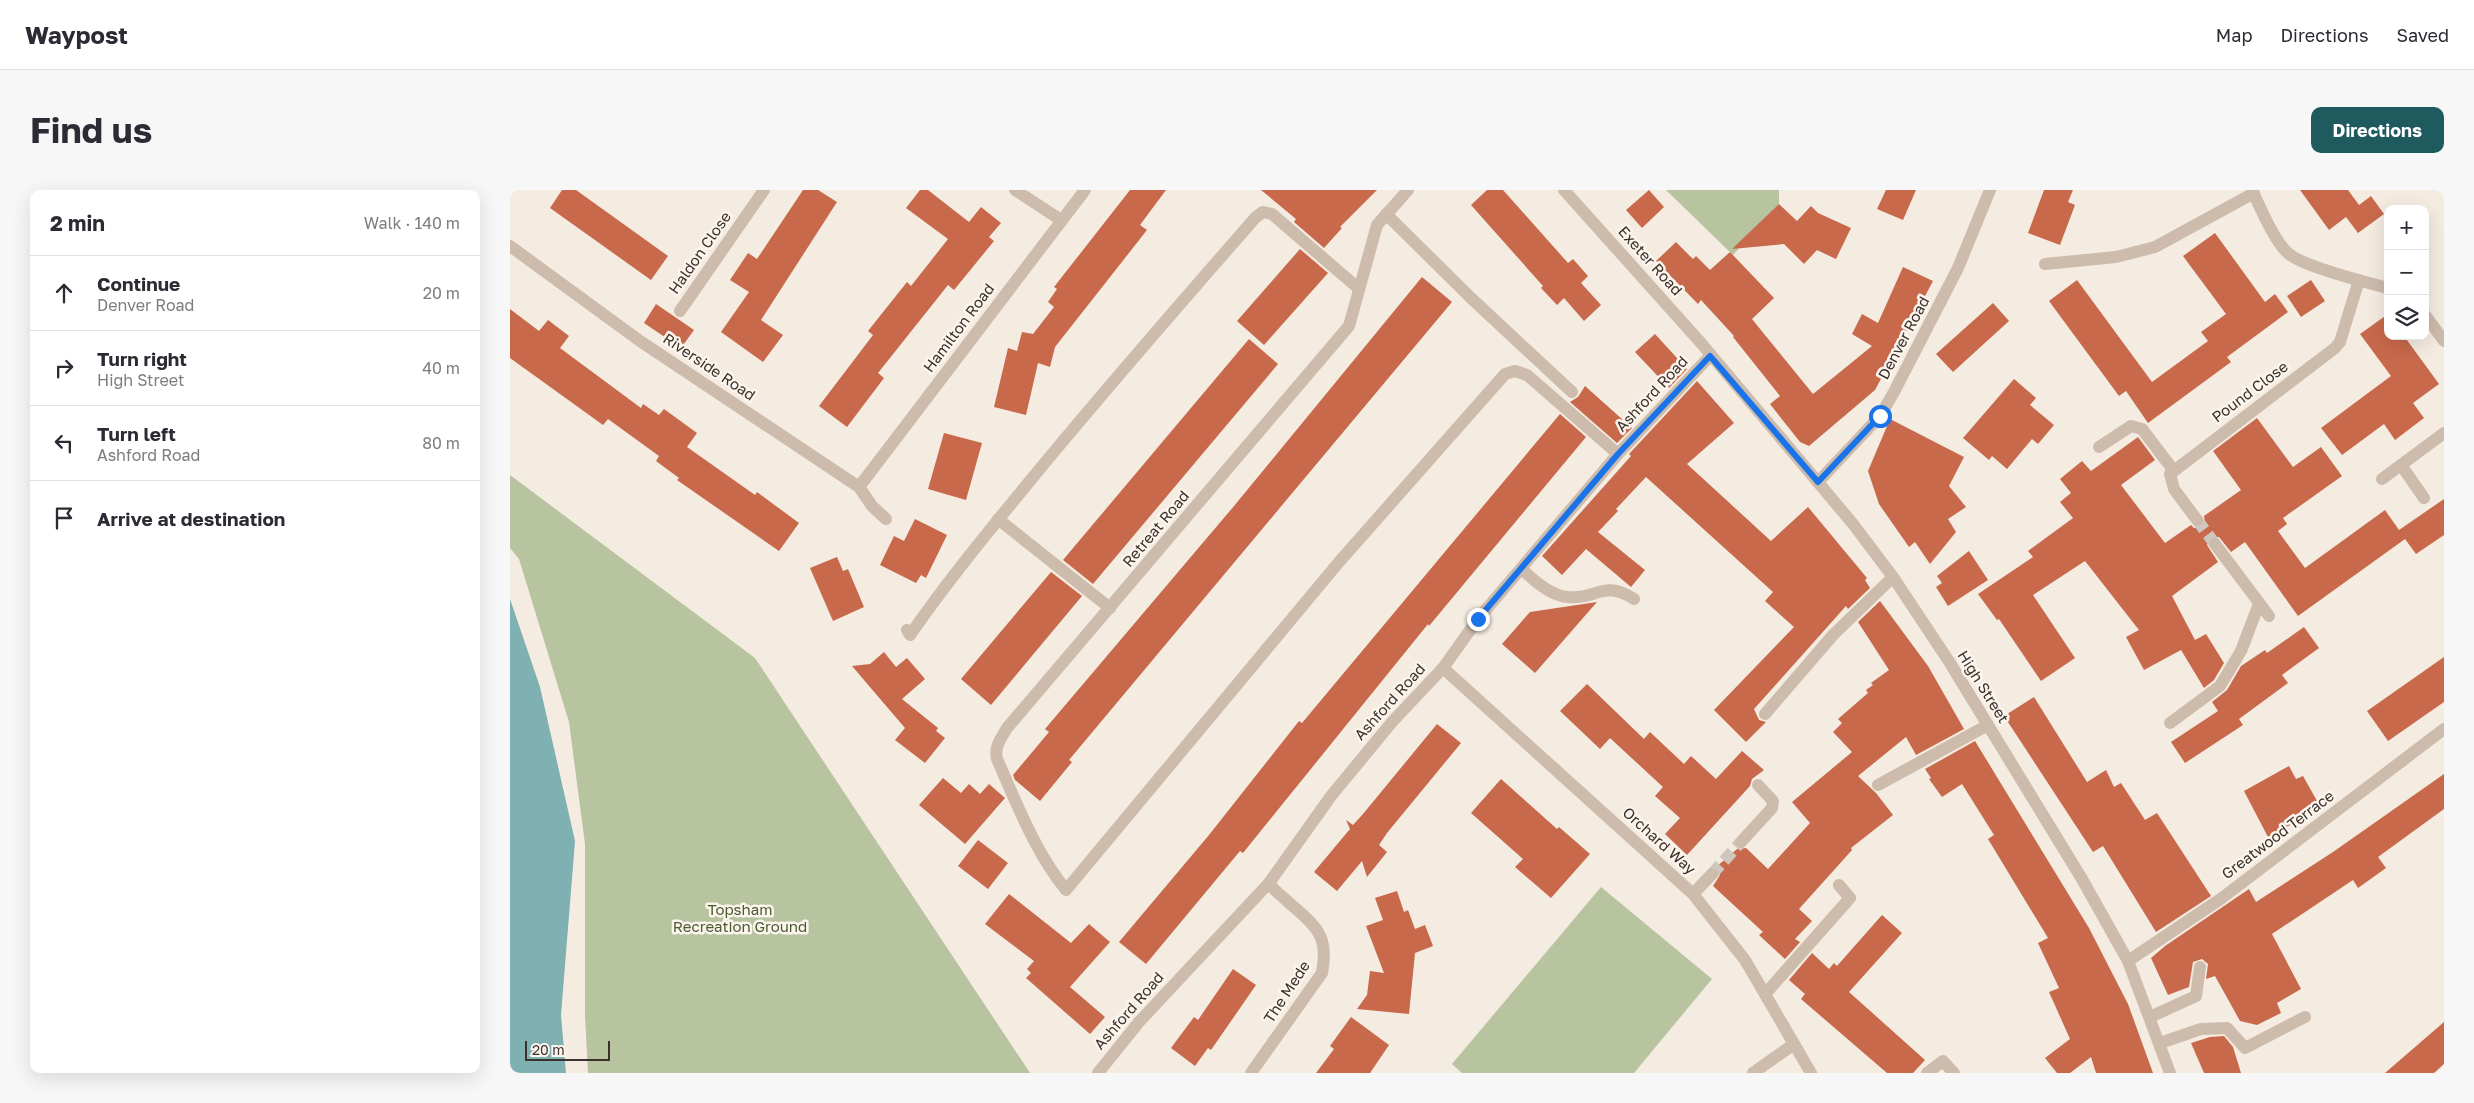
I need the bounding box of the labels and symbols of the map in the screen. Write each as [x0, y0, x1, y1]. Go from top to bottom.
street label: Haldon Close [664, 208, 734, 297]
street label: Exeter Road [1615, 222, 1686, 299]
street label: Hamilton Road [919, 279, 997, 375]
street label: Denver Road [1874, 293, 1932, 382]
street label: Riverside Road [660, 329, 759, 404]
street label: Ashford Road [1612, 352, 1691, 435]
street label: Pound Close [2208, 357, 2291, 426]
route start [1869, 405, 1892, 428]
street label: Retreat Road [1118, 487, 1192, 570]
route end [1467, 608, 1490, 631]
street label: High Street [1954, 647, 2013, 726]
street label: Ashford Road [1350, 659, 1428, 743]
street label: Greatwood Terrace [2218, 786, 2337, 882]
street label: Orchard Way [1620, 803, 1700, 878]
park label: Topsham Recreation Ground [673, 900, 807, 935]
street label: The Mede [1259, 957, 1313, 1026]
street label: Ashford Road [1090, 968, 1167, 1053]
scale bar [525, 1038, 610, 1061]

